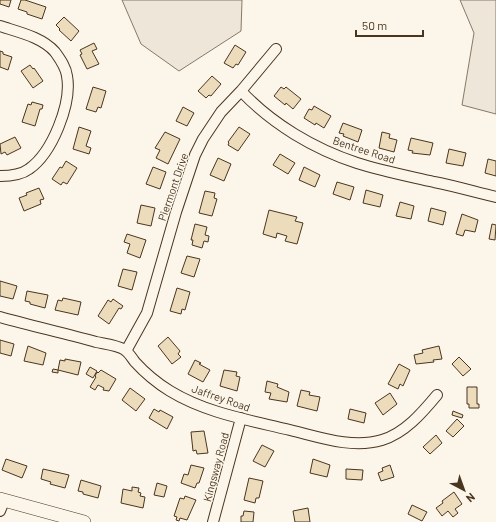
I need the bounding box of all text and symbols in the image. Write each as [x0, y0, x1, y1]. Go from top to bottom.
scale bar [356, 12, 423, 38]
text: 50 m [362, 18, 387, 32]
street label: Bentree Road [331, 133, 397, 166]
street label: Piermont Drive [155, 151, 190, 222]
street label: Jaffrey Road [190, 381, 252, 414]
street label: Kingsway Road [200, 431, 231, 503]
north arrow [444, 470, 484, 510]
text: N [464, 491, 478, 505]

